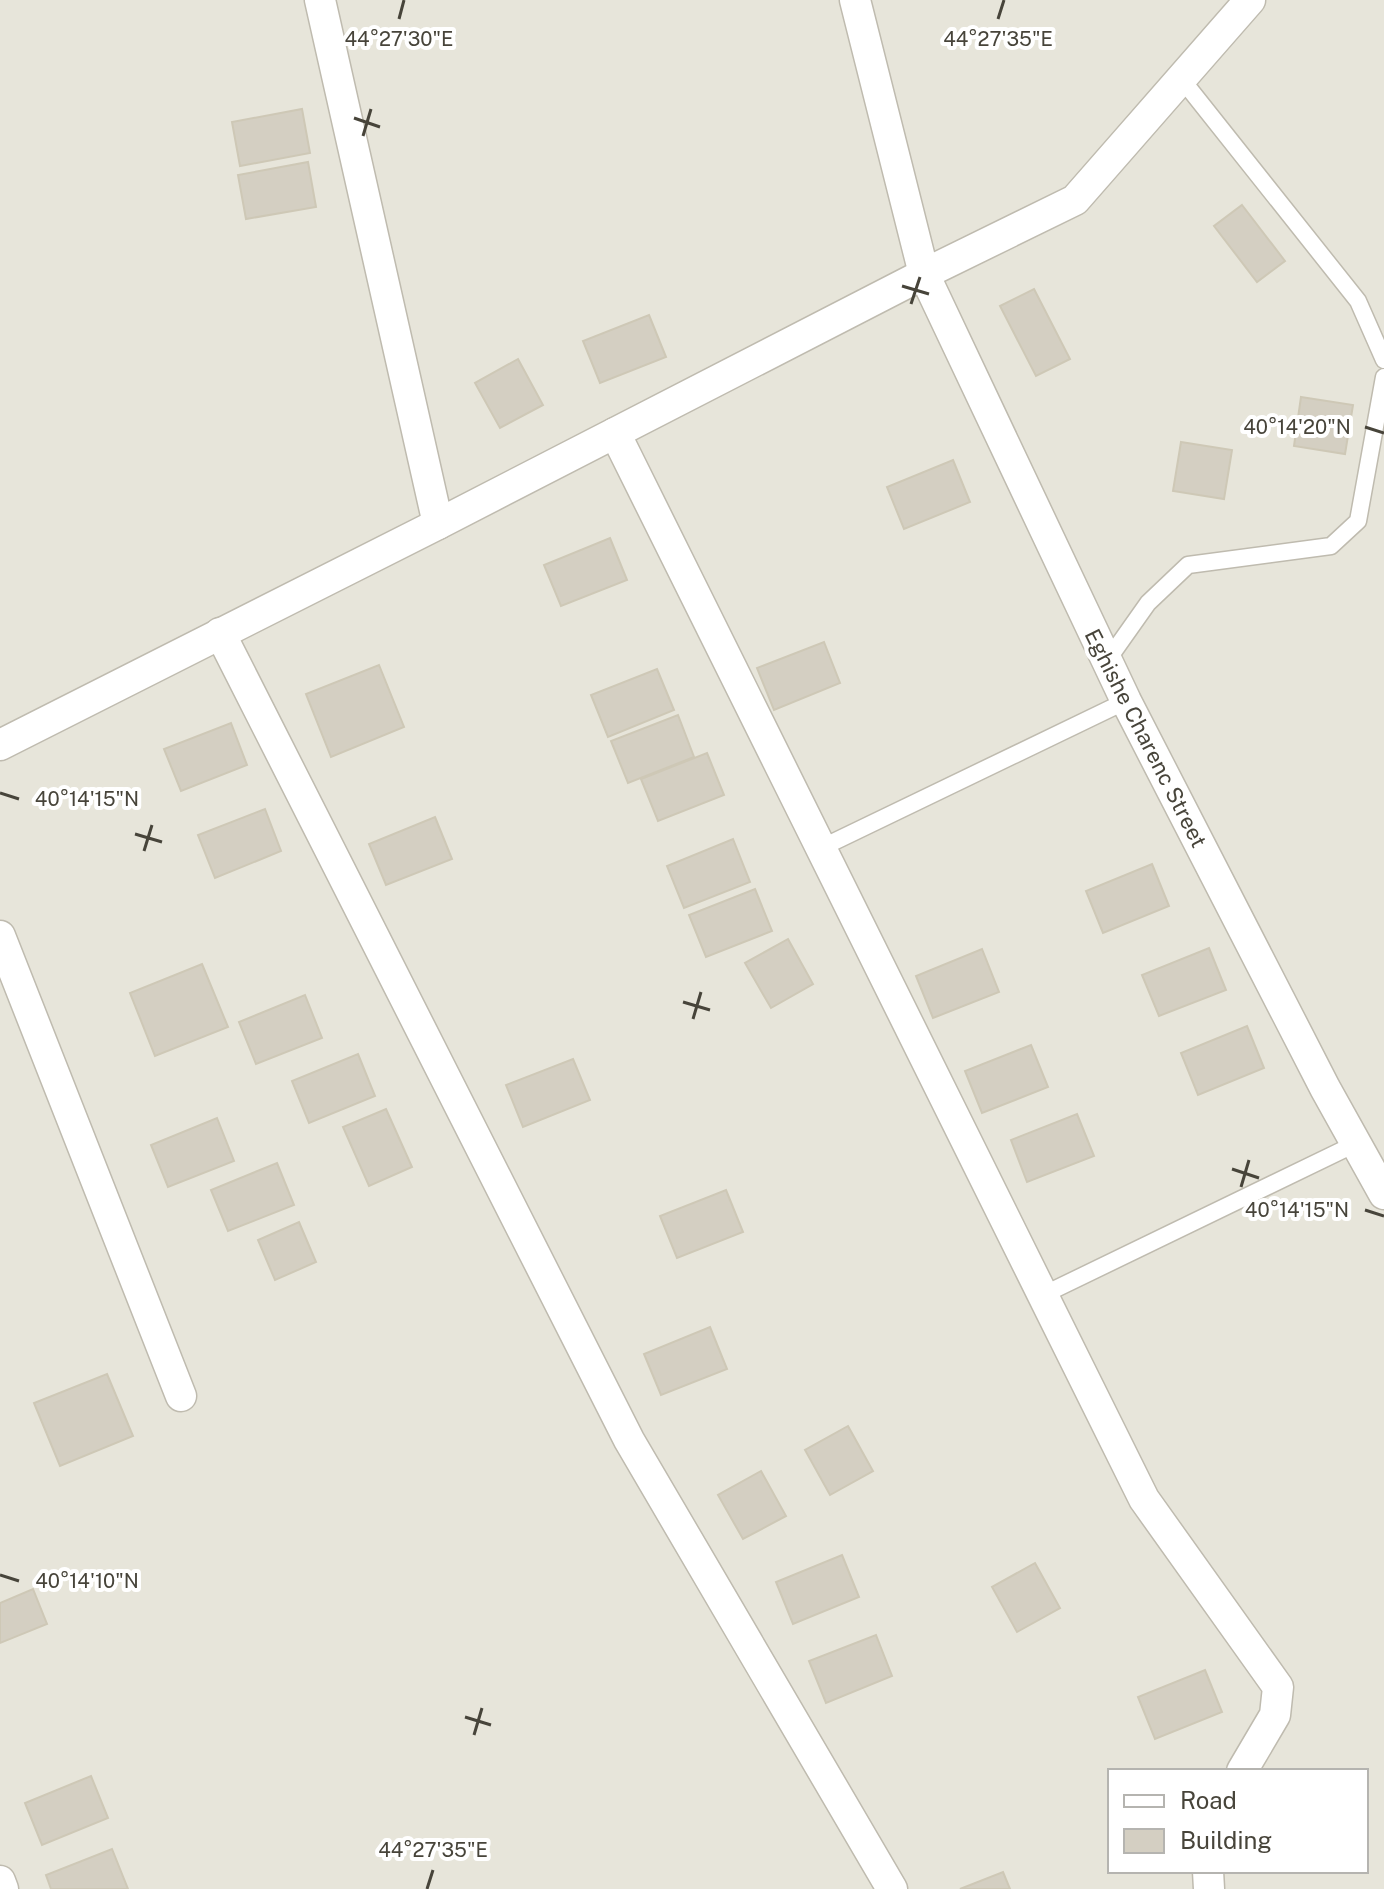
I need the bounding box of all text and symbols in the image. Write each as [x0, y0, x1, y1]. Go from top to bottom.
text: 44°27'30"E [345, 27, 453, 51]
text: 44°27'35"E [943, 27, 1053, 51]
text: 40°14'20"N [1243, 415, 1351, 439]
street label: Eghishe Charenc Street [1080, 624, 1212, 852]
text: 40°14'15"N [35, 787, 139, 811]
text: 40°14'15"N [1245, 1198, 1349, 1222]
text: 40°14'10"N [35, 1569, 139, 1593]
legend [1108, 1769, 1368, 1873]
text: Road [1180, 1786, 1237, 1814]
text: Building [1180, 1826, 1272, 1854]
text: 44°27'35"E [378, 1838, 488, 1862]

